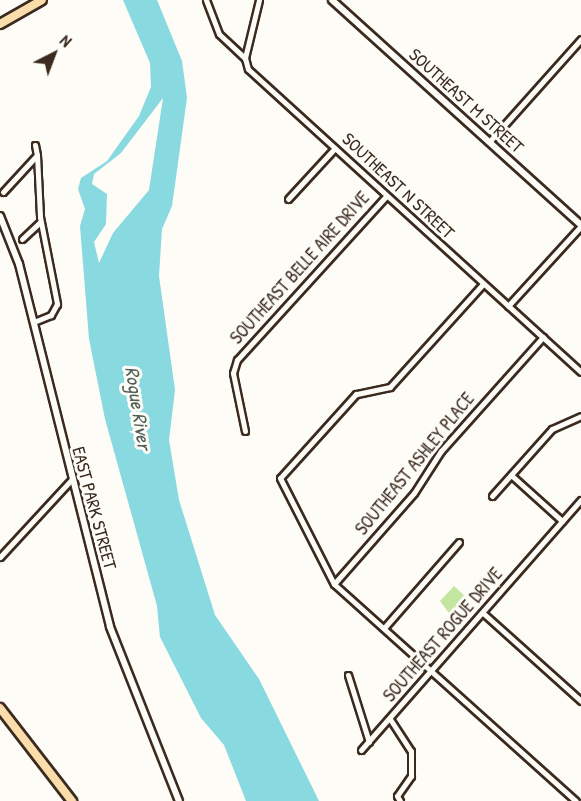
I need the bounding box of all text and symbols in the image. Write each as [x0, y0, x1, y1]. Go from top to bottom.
north arrow [24, 24, 84, 84]
text: N [56, 30, 77, 52]
street label: SOUTHEAST M STREET [404, 44, 528, 158]
street label: SOUTHEAST N STREET [337, 128, 459, 244]
street label: SOUTHEAST BELLE AIRE DRIVE [226, 187, 374, 349]
water label: Rogue River [121, 365, 157, 451]
street label: SOUTHEAST ASHLEY PLACE [351, 389, 479, 539]
street label: EAST PARK STREET [67, 444, 121, 572]
street label: SOUTHEAST ROGUE DRIVE [379, 564, 507, 706]

